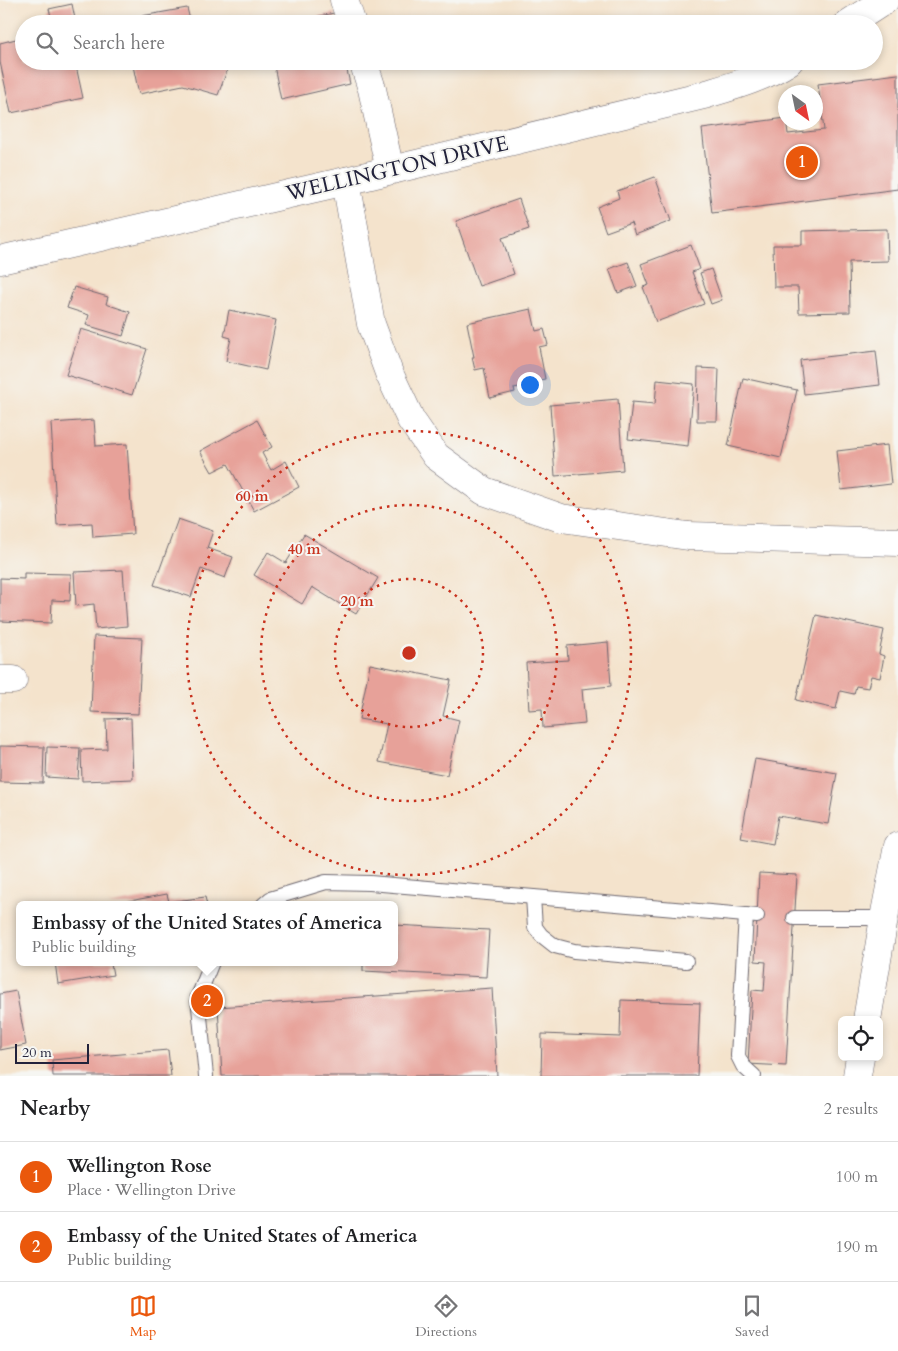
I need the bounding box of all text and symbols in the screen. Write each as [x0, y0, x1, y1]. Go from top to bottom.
search box [15, 15, 883, 70]
icon: search [33, 29, 61, 57]
text: Search here [73, 30, 165, 56]
north arrow [778, 85, 823, 130]
street label: WELLINGTON DRIVE [282, 129, 511, 208]
pin: 1 [786, 143, 818, 181]
your location [517, 372, 543, 398]
text: 60 m [235, 486, 269, 506]
text: 40 m [287, 539, 321, 559]
text: 20 m [340, 591, 374, 611]
centre of rings [400, 644, 418, 662]
popup [16, 901, 398, 966]
text: Embassy of the United States of America [32, 910, 382, 936]
text: Public building [32, 936, 136, 958]
pin: 2 [191, 982, 223, 1020]
map controls [838, 1016, 883, 1061]
button: locate [838, 1016, 883, 1061]
scale bar [15, 1041, 89, 1064]
text: 20 m [22, 1043, 52, 1062]
text: Nearby [20, 1094, 91, 1123]
text: 2 results [824, 1098, 878, 1120]
text: Wellington Rose [67, 1153, 212, 1179]
text: 1 [32, 1166, 40, 1188]
text: 100 m [836, 1166, 878, 1188]
text: Place · Wellington Drive [67, 1179, 236, 1201]
text: Embassy of the United States of America [67, 1223, 417, 1249]
text: 2 [32, 1236, 40, 1258]
text: 190 m [836, 1236, 878, 1258]
text: Public building [67, 1249, 171, 1271]
tab: Map [129, 1292, 157, 1341]
tab: Directions [415, 1292, 477, 1341]
tab: Saved [735, 1292, 769, 1341]

